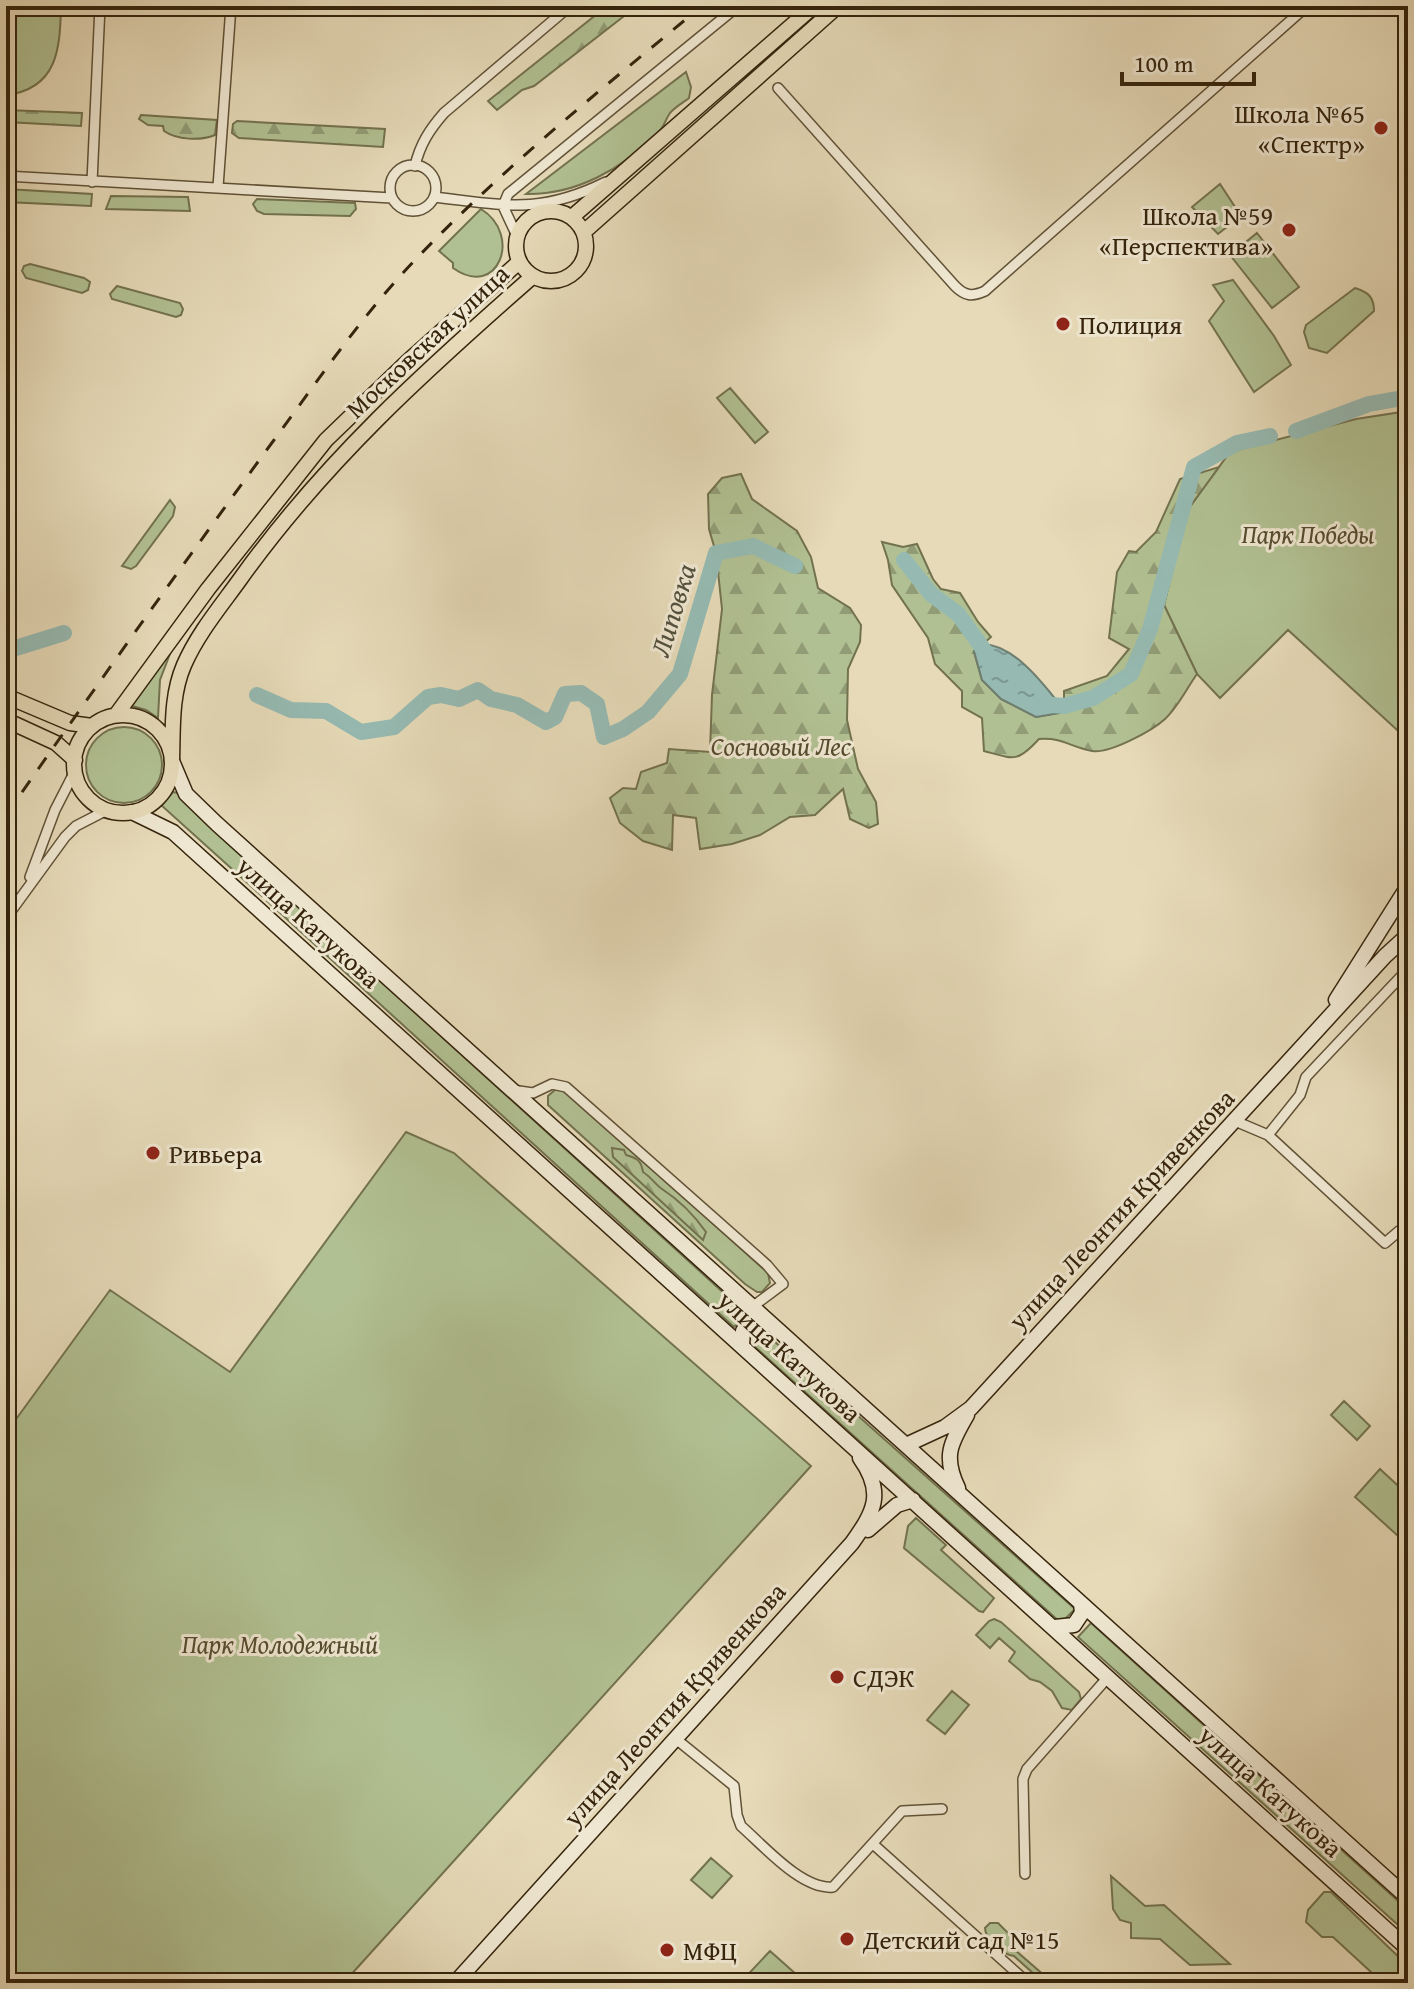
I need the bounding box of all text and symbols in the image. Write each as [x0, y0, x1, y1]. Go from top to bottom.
scale bar [1122, 36, 1254, 86]
text: 100 m [1134, 46, 1194, 81]
place label: Школа №65 «Спектр» [1234, 94, 1365, 163]
marker: Школа №65 «Спектр» [1372, 119, 1390, 137]
place label: Школа №59 «Перспектива» [1099, 196, 1273, 265]
marker: Школа №59 «Перспектива» [1280, 221, 1298, 239]
street label: Московская улица [336, 254, 518, 427]
place label: Полиция [1079, 305, 1182, 344]
marker: Полиция [1054, 315, 1072, 333]
park label: Парк Победы [1242, 514, 1374, 553]
water label: Липовка [638, 558, 706, 662]
park label: Сосновый Лес [711, 726, 852, 765]
street label: улица Катукова [228, 846, 390, 998]
street label: улица Леонтия Кривенкова [998, 1079, 1244, 1339]
place label: Ривьера [169, 1134, 263, 1173]
marker: Ривьера [144, 1144, 162, 1162]
street label: улица Катукова [709, 1280, 871, 1432]
street label: улица Леонтия Кривенкова [553, 1573, 795, 1836]
park label: Парк Молодежный [182, 1624, 378, 1663]
place label: СДЭК [853, 1658, 915, 1697]
marker: СДЭК [828, 1668, 846, 1686]
street label: улица Катукова [1190, 1715, 1352, 1867]
place label: Детский сад №15 [862, 1920, 1060, 1959]
marker: Детский сад №15 [838, 1930, 856, 1948]
place label: МФЦ [683, 1931, 737, 1970]
marker: МФЦ [658, 1941, 676, 1959]

